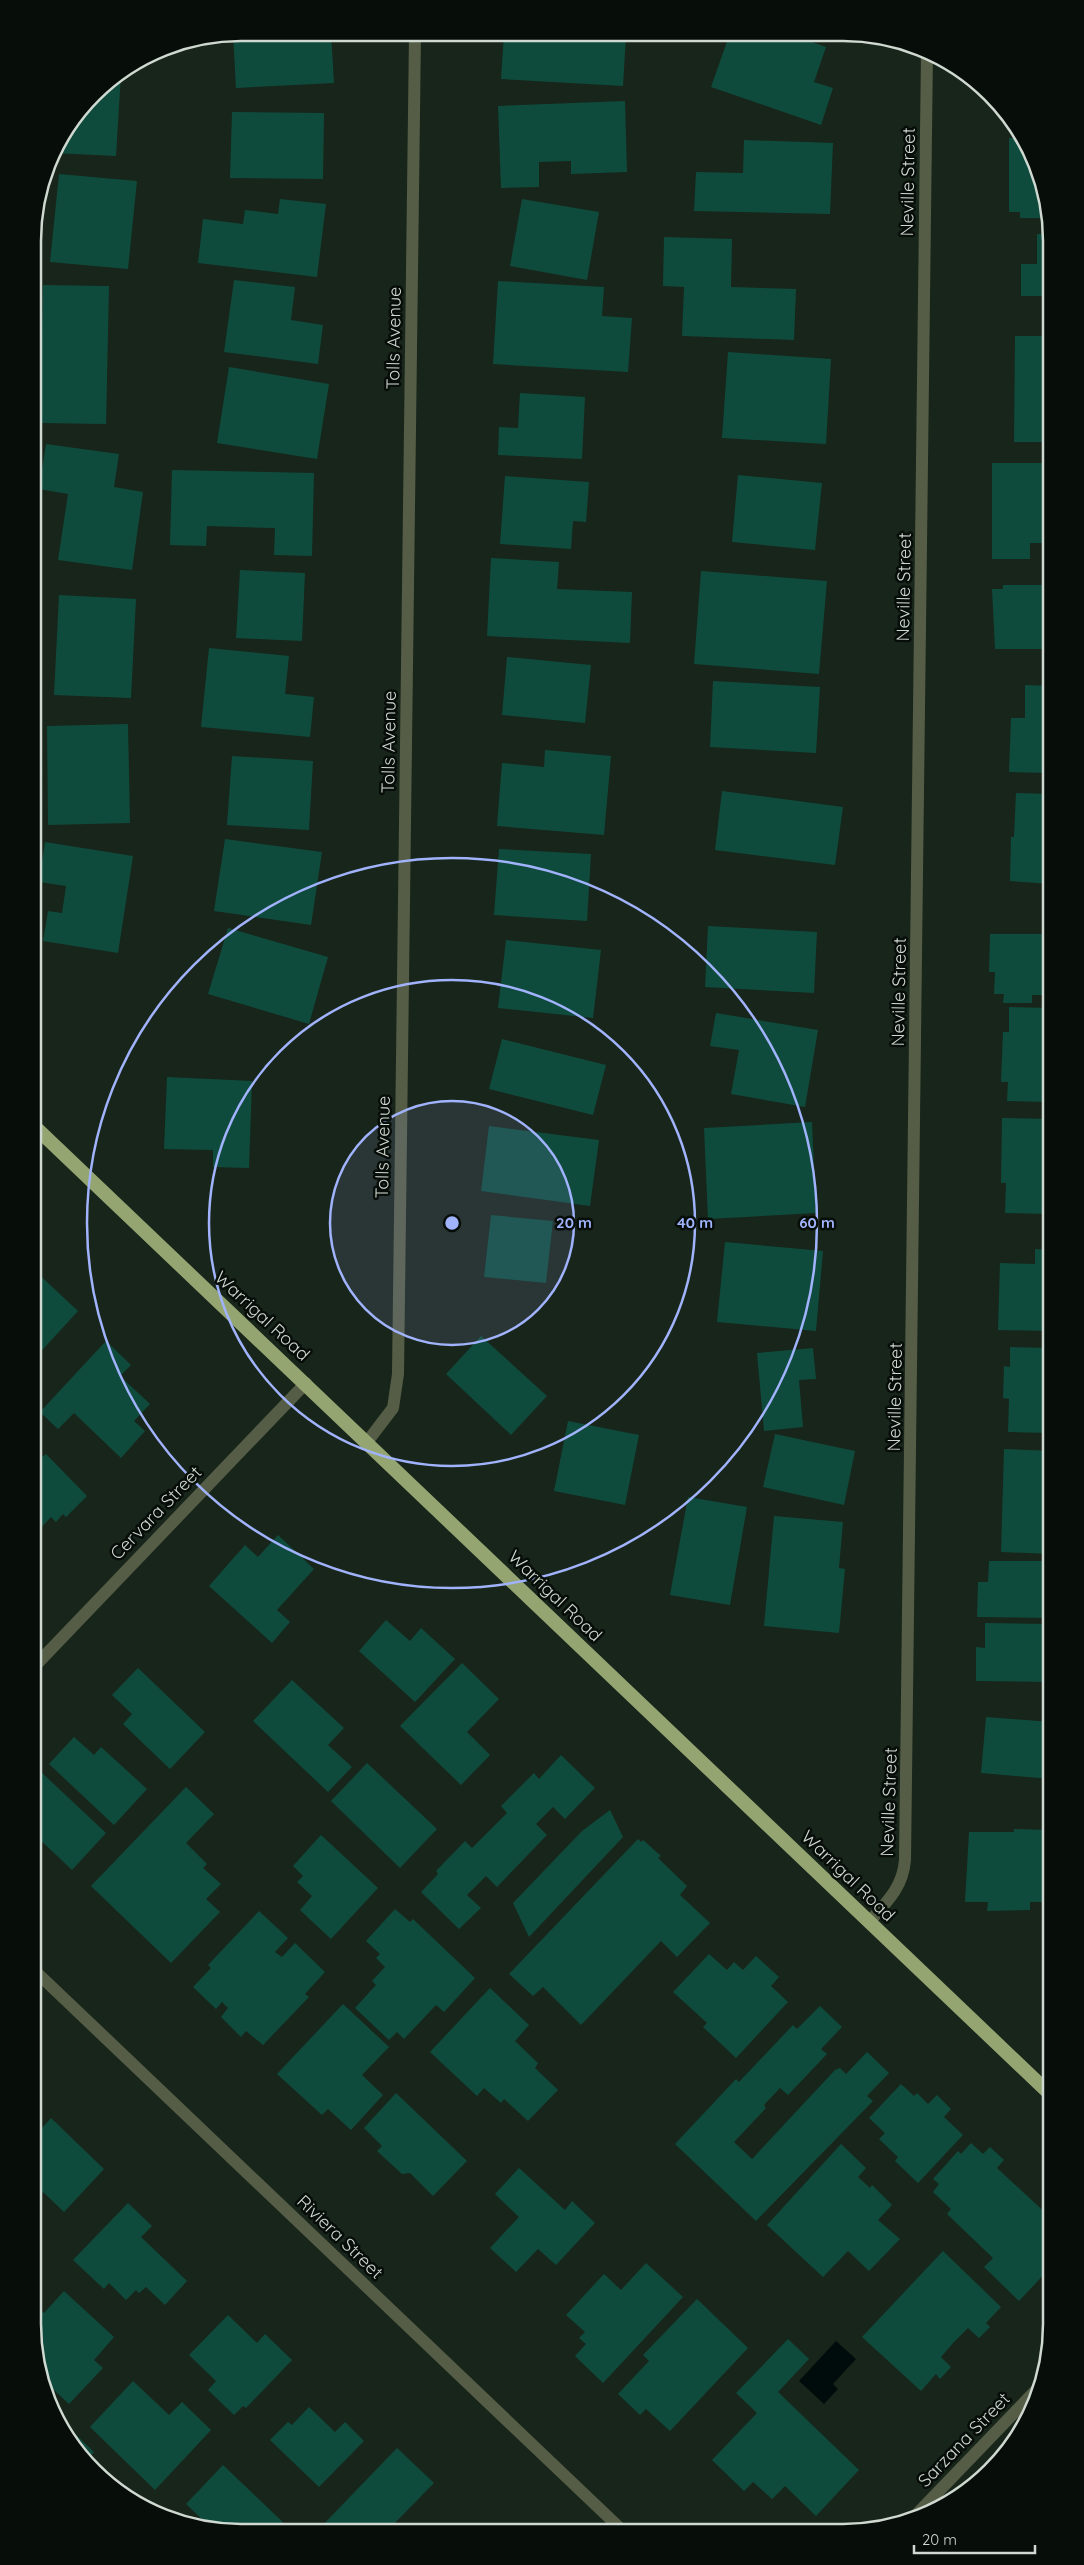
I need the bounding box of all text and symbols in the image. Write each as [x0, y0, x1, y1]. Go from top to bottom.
street label: Neville Street [895, 127, 920, 237]
street label: Tolls Avenue [381, 286, 406, 390]
street label: Neville Street [891, 532, 916, 642]
street label: Tolls Avenue [376, 690, 401, 794]
street label: Neville Street [886, 937, 911, 1047]
street label: Tolls Avenue [370, 1095, 395, 1199]
text: 20 m [556, 1213, 592, 1232]
text: 40 m [677, 1213, 713, 1232]
text: 60 m [799, 1213, 835, 1232]
centre of rings [443, 1214, 461, 1232]
street label: Warrigal Road [210, 1266, 315, 1366]
street label: Neville Street [882, 1342, 907, 1452]
street label: Cervara Street [105, 1461, 206, 1564]
street label: Warrigal Road [504, 1545, 607, 1646]
street label: Neville Street [875, 1747, 902, 1857]
street label: Warrigal Road [797, 1825, 900, 1926]
street label: Riviera Street [292, 2190, 388, 2284]
street label: Sarzana Street [913, 2387, 1015, 2492]
scale bar [914, 2522, 1035, 2554]
text: 20 m [922, 2530, 957, 2549]

